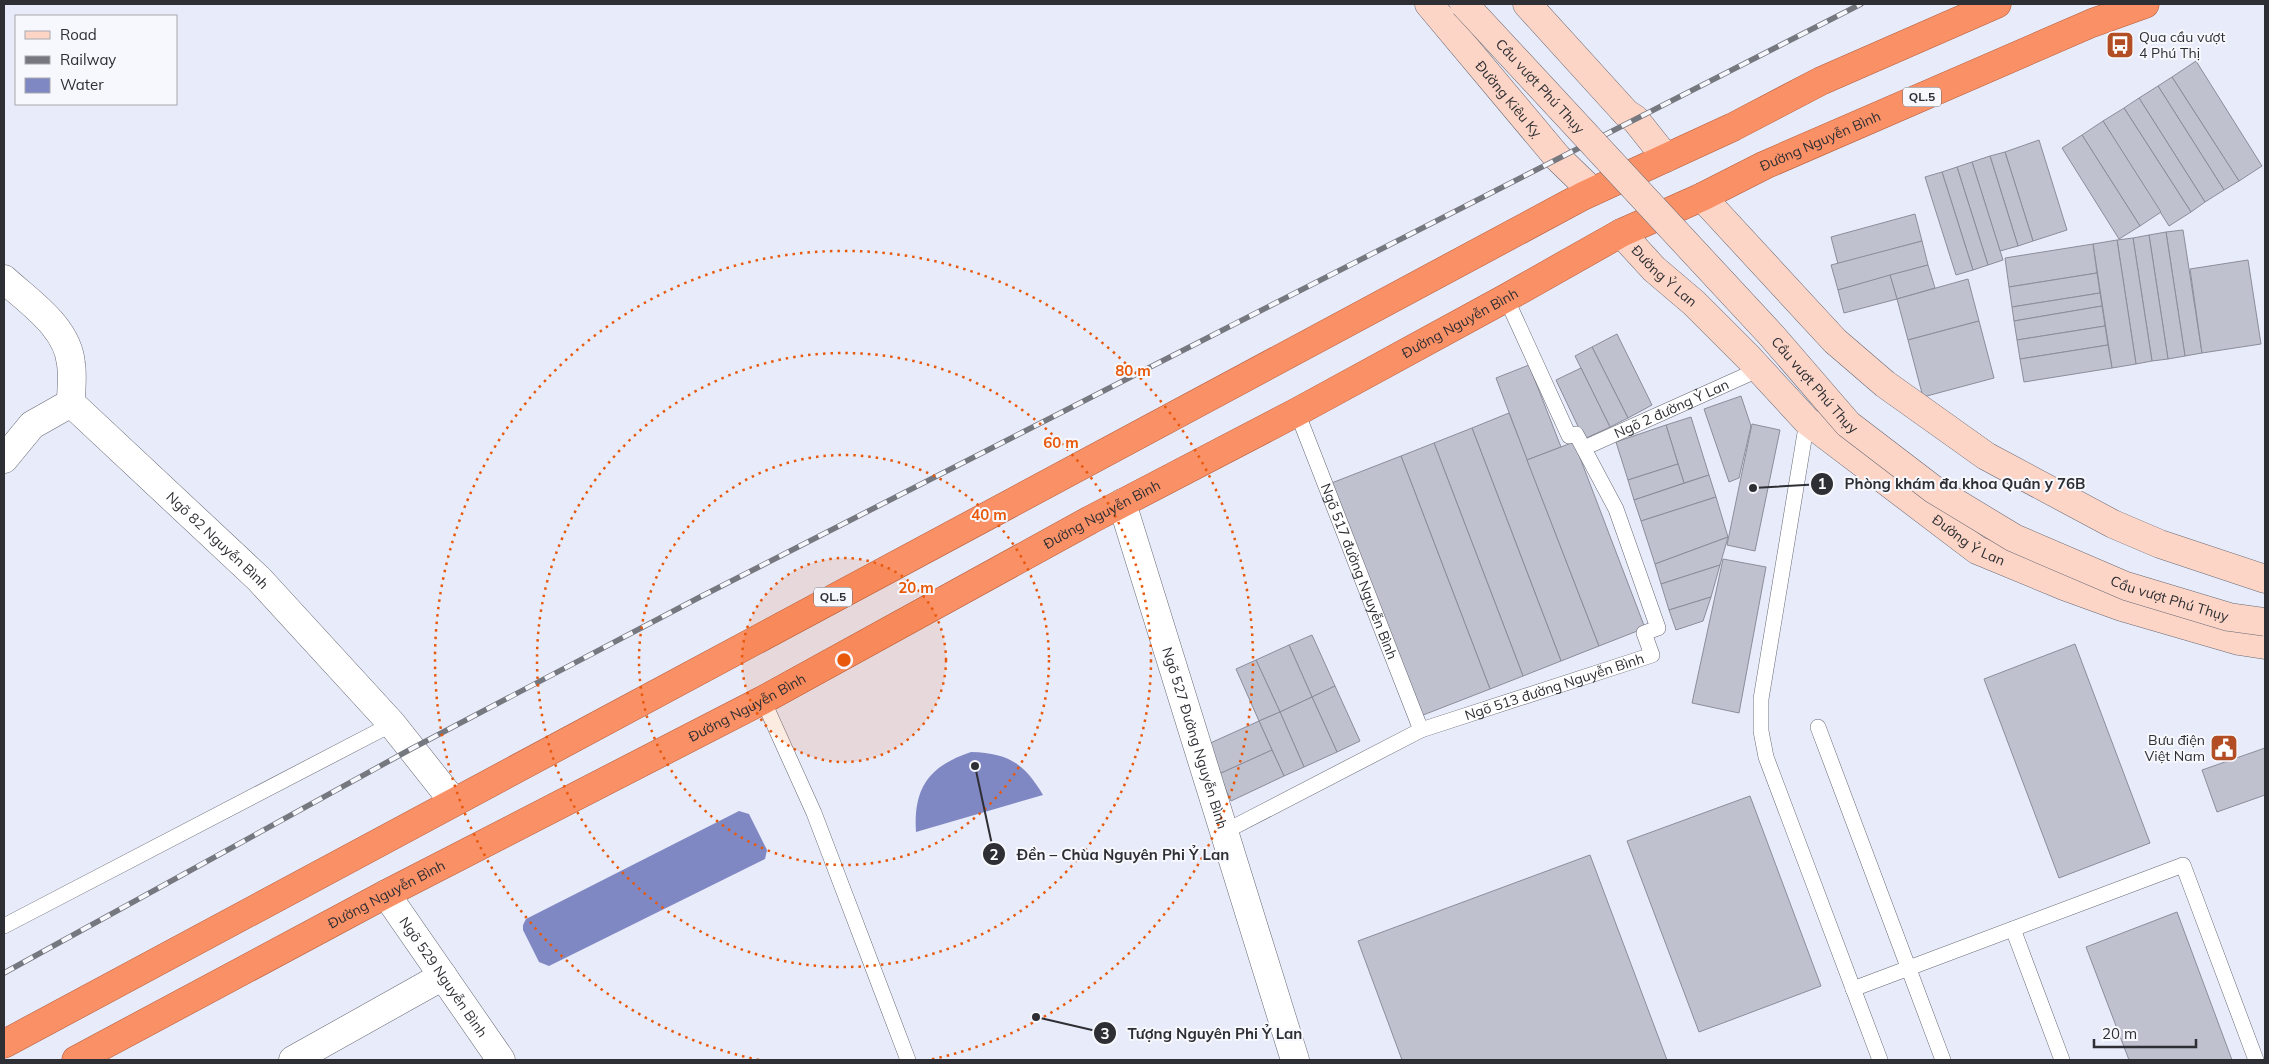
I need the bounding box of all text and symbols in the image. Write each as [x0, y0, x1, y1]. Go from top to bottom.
legend [15, 15, 178, 105]
text: Road [60, 25, 97, 44]
place label: Qua cầu vượt 4 Phú Thị [2139, 28, 2225, 62]
bus stop icon: Qua cầu vượt 4 Phú Thị [2105, 30, 2135, 60]
street label: Cầu vượt Phú Thụy [1492, 35, 1589, 138]
text: Railway [60, 50, 116, 69]
street label: Đường Kiêu Kỵ [1471, 57, 1546, 141]
text: Water [60, 75, 104, 94]
road number: QL.5 [1903, 88, 1941, 106]
street label: Đường Nguyễn Bình [1757, 107, 1883, 175]
street label: Đường Ỷ Lan [1627, 241, 1701, 311]
street label: Đường Nguyễn Bình [1399, 284, 1521, 362]
street label: Cầu vượt Phú Thụy [1768, 333, 1862, 438]
text: 80 m [1115, 361, 1151, 380]
street label: Ngõ 2 đường Ỷ Lan [1611, 375, 1732, 442]
text: 60 m [1043, 433, 1079, 452]
callout: Phòng khám đa khoa Quân y 76B [1810, 469, 2096, 499]
text: 1 [1817, 474, 1827, 493]
text: Phòng khám đa khoa Quân y 76B [1845, 474, 2085, 493]
street label: Đường Nguyễn Bình [1040, 476, 1163, 553]
street label: Ngõ 517 đường Nguyễn Bình [1317, 481, 1402, 662]
street label: Ngõ 82 Nguyễn Bình [163, 488, 273, 593]
text: 40 m [971, 505, 1007, 524]
street label: Đường Ỷ Lan [1929, 510, 2008, 570]
street label: Cầu vượt Phú Thụy [2108, 571, 2231, 626]
text: 20 m [898, 578, 934, 597]
road number: QL.5 [814, 588, 852, 606]
street label: Ngõ 527 Đường Nguyễn Bình [1158, 645, 1232, 831]
street label: Ngõ 513 đường Nguyễn Bình [1462, 649, 1646, 724]
centre of rings [835, 651, 853, 669]
street label: Đường Nguyễn Bình [685, 669, 809, 746]
place label: Bưu điện Việt Nam [2145, 731, 2205, 765]
public building icon: Bưu điện Việt Nam [2209, 733, 2239, 763]
callout: Đền – Chùa Nguyên Phi Ỷ Lan [982, 839, 1239, 869]
text: 2 [989, 845, 999, 864]
text: Đền – Chùa Nguyên Phi Ỷ Lan [1016, 845, 1229, 864]
street label: Đường Nguyễn Bình [325, 856, 448, 932]
street label: Ngõ 529 Nguyễn Bình [396, 913, 492, 1041]
scale bar [2094, 1016, 2196, 1048]
callout: Tượng Nguyên Phi Ỷ Lan [1092, 1018, 1312, 1048]
text: 3 [1100, 1024, 1110, 1043]
text: Tượng Nguyên Phi Ỷ Lan [1128, 1024, 1302, 1043]
text: 20 m [2102, 1024, 2137, 1043]

